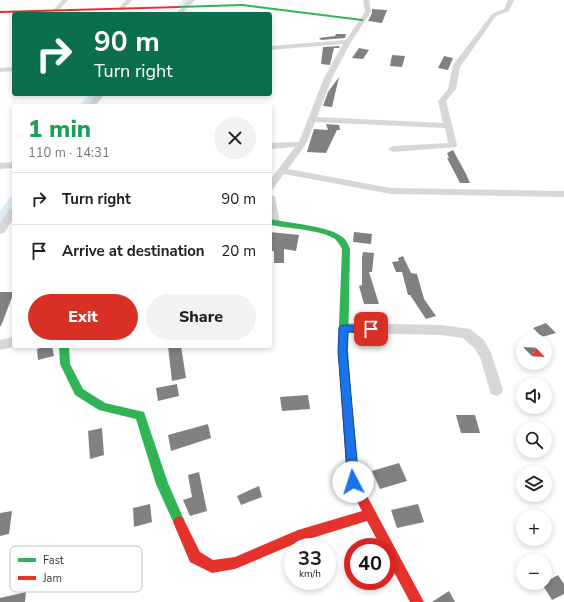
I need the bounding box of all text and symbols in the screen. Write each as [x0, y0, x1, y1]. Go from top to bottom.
text: 90 m [94, 23, 160, 61]
icon: right [28, 28, 80, 80]
text: Turn right [94, 59, 173, 83]
text: 1 min [28, 113, 91, 145]
button: close [214, 117, 256, 159]
text: 110 m · 14:31 [28, 144, 110, 162]
icon: right [28, 188, 50, 210]
text: Turn right [62, 189, 131, 209]
text: 90 m [221, 189, 256, 209]
icon: arrive [28, 240, 50, 262]
text: Arrive at destination [62, 241, 205, 261]
text: 20 m [221, 241, 256, 261]
button: Exit [28, 294, 138, 340]
button: Share [146, 294, 256, 340]
pin [354, 312, 388, 346]
icon: arrive [360, 318, 382, 340]
north arrow [516, 334, 552, 370]
map controls [516, 334, 552, 590]
button: sound [516, 378, 552, 414]
button: search [516, 422, 552, 458]
position arrow [332, 461, 374, 503]
button: layers [516, 466, 552, 502]
button: + [516, 510, 552, 546]
speed limit sign: 40 [344, 538, 396, 590]
text: 33 [298, 545, 322, 572]
legend [10, 546, 142, 592]
text: Fast [43, 553, 64, 568]
button: − [516, 554, 552, 590]
text: km/h [299, 567, 321, 581]
text: Jam [42, 571, 62, 586]

